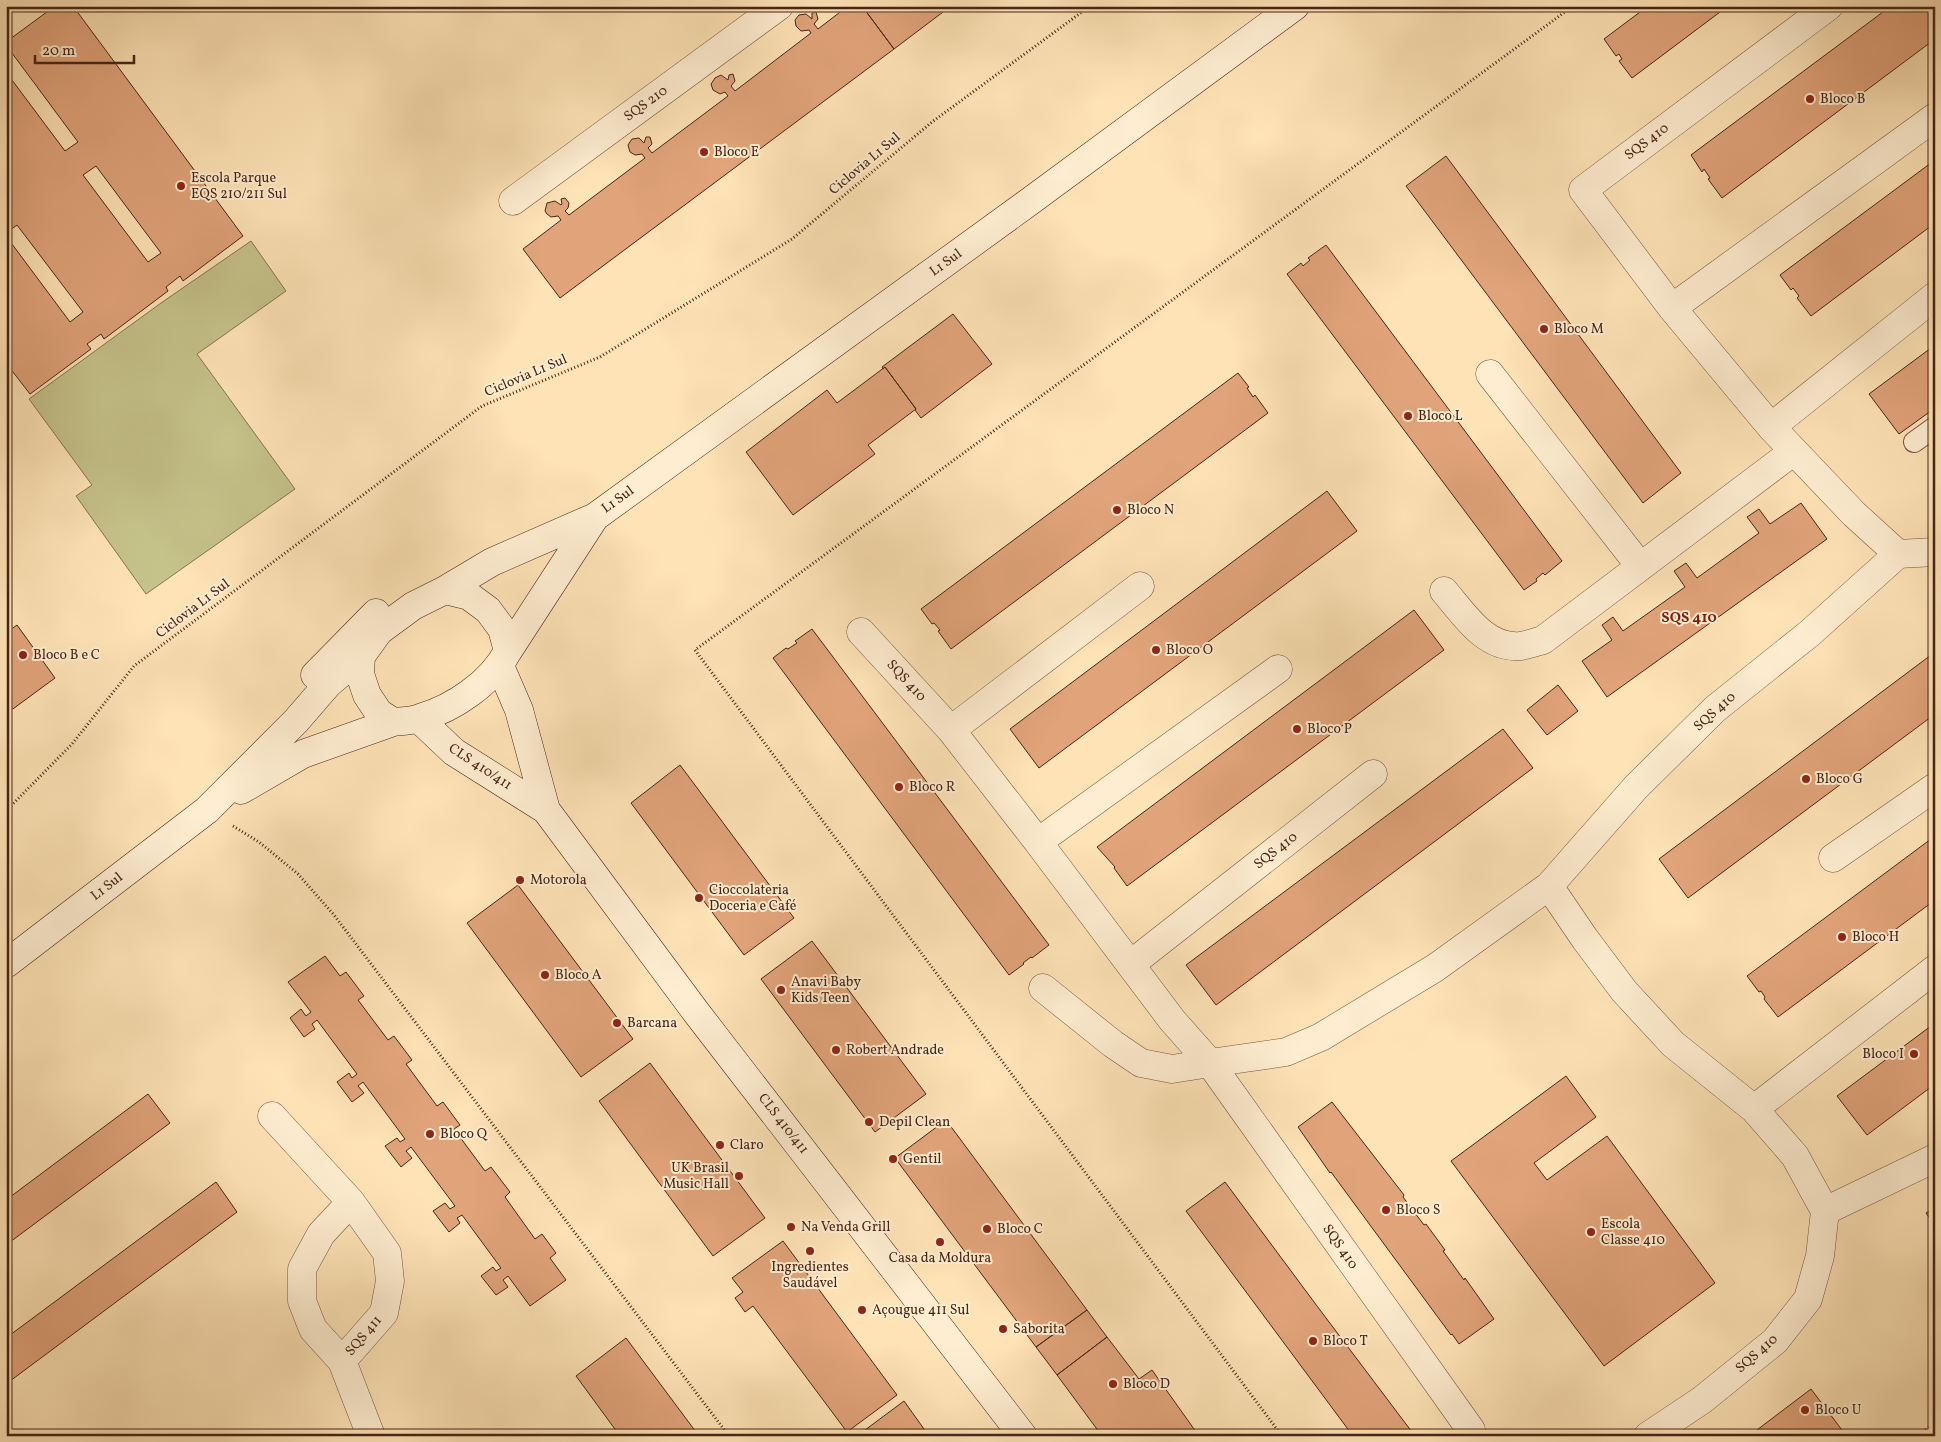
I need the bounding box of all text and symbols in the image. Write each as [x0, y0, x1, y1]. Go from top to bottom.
scale bar [35, 32, 134, 64]
text: 20 m [42, 41, 75, 62]
street label: SQS 210 [620, 82, 672, 126]
place label: Bloco B [1820, 90, 1866, 109]
marker: Bloco B [1804, 93, 1816, 105]
street label: SQS 410 [1621, 119, 1673, 165]
street label: Ciclovia L1 Sul [825, 128, 905, 200]
place label: Bloco E [714, 143, 759, 162]
marker: Bloco E [698, 146, 710, 158]
place label: Escola Parque EQS 210/211 Sul [191, 169, 287, 204]
marker: Escola Parque EQS 210/211 Sul [175, 180, 187, 192]
street label: L1 Sul [926, 245, 966, 281]
place label: Bloco M [1554, 320, 1604, 339]
marker: Bloco M [1538, 323, 1550, 335]
street label: Ciclovia L1 Sul [482, 350, 570, 402]
place label: Bloco L [1418, 407, 1463, 426]
marker: Bloco L [1402, 410, 1414, 422]
street label: L1 Sul [598, 482, 638, 518]
place label: Bloco N [1127, 501, 1174, 520]
marker: Bloco N [1111, 504, 1123, 516]
street label: Ciclovia L1 Sul [152, 575, 234, 643]
district label: SQS 410 [1661, 608, 1717, 629]
place label: Bloco O [1166, 641, 1213, 660]
marker: Bloco O [1150, 644, 1162, 656]
place label: Bloco B e C [33, 646, 100, 665]
marker: Bloco B e C [17, 649, 29, 661]
street label: SQS 410 [882, 656, 930, 706]
street label: SQS 410 [1690, 688, 1740, 736]
place label: Bloco P [1307, 720, 1352, 739]
marker: Bloco P [1291, 723, 1303, 735]
street label: CLS 410/411 [445, 739, 515, 795]
place label: Bloco G [1816, 770, 1863, 789]
marker: Bloco G [1800, 773, 1812, 785]
place label: Bloco R [909, 778, 956, 797]
marker: Bloco R [893, 781, 905, 793]
street label: SQS 410 [1250, 828, 1302, 874]
street label: L1 Sul [87, 868, 127, 906]
place label: Motorola [530, 871, 587, 890]
marker: Motorola [514, 874, 526, 886]
place label: Cioccolateria Doceria e Café [709, 881, 797, 916]
marker: Cioccolateria Doceria e Café [693, 892, 705, 904]
place label: Bloco H [1852, 928, 1899, 947]
marker: Bloco H [1836, 931, 1848, 943]
place label: Bloco A [555, 966, 602, 985]
marker: Bloco A [539, 969, 551, 981]
place label: Anavi Baby Kids Teen [791, 973, 861, 1008]
marker: Anavi Baby Kids Teen [775, 984, 787, 996]
place label: Barcana [627, 1014, 677, 1033]
marker: Barcana [611, 1017, 623, 1029]
place label: Robert Andrade [846, 1041, 944, 1060]
marker: Robert Andrade [830, 1044, 842, 1056]
place label: Bloco I [1862, 1045, 1904, 1064]
marker: Bloco I [1908, 1048, 1920, 1060]
street label: CLS 410/411 [753, 1090, 813, 1158]
place label: Depil Clean [879, 1113, 950, 1132]
marker: Depil Clean [863, 1116, 875, 1128]
place label: Bloco Q [440, 1125, 488, 1144]
marker: Bloco Q [424, 1128, 436, 1140]
place label: Claro [730, 1136, 764, 1155]
marker: Claro [714, 1139, 726, 1151]
place label: Gentil [903, 1150, 942, 1169]
marker: Gentil [887, 1153, 899, 1165]
place label: UK Brasil Music Hall [663, 1159, 729, 1194]
marker: UK Brasil Music Hall [733, 1170, 745, 1182]
place label: Bloco S [1396, 1201, 1441, 1220]
marker: Bloco S [1380, 1204, 1392, 1216]
place label: Escola Classe 410 [1601, 1215, 1665, 1250]
place label: Na Venda Grill [801, 1218, 890, 1237]
place label: Bloco C [997, 1220, 1043, 1239]
marker: Na Venda Grill [785, 1221, 797, 1233]
street label: SQS 410 [1318, 1221, 1362, 1273]
marker: Bloco C [981, 1223, 993, 1235]
marker: Escola Classe 410 [1585, 1226, 1597, 1238]
marker: Casa da Moldura [934, 1236, 946, 1248]
marker: Ingredientes Saudável [804, 1245, 816, 1257]
place label: Casa da Moldura [889, 1249, 991, 1268]
place label: Ingredientes Saudável [771, 1258, 849, 1293]
place label: Açougue 411 Sul [872, 1301, 970, 1320]
marker: Açougue 411 Sul [856, 1304, 868, 1316]
street label: SQS 411 [341, 1312, 387, 1360]
place label: Saborita [1013, 1320, 1065, 1339]
marker: Saborita [997, 1323, 1009, 1335]
street label: SQS 410 [1732, 1330, 1782, 1378]
place label: Bloco T [1323, 1332, 1368, 1351]
marker: Bloco T [1307, 1335, 1319, 1347]
place label: Bloco D [1123, 1375, 1170, 1394]
marker: Bloco D [1107, 1378, 1119, 1390]
place label: Bloco U [1815, 1401, 1861, 1420]
marker: Bloco U [1799, 1404, 1811, 1416]

